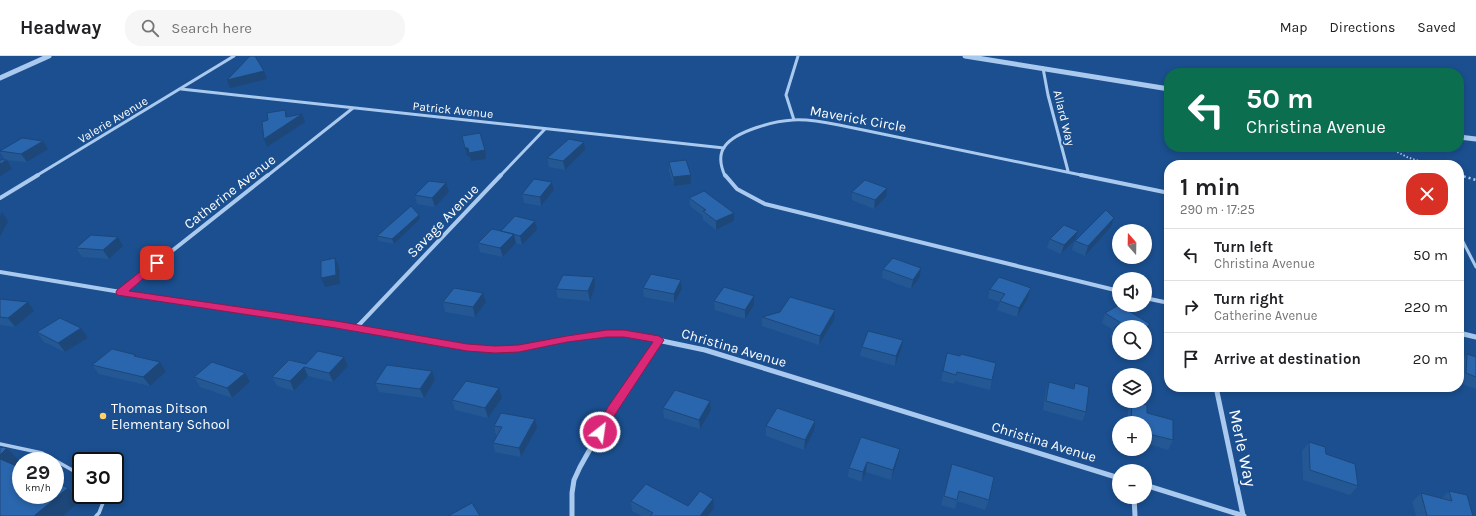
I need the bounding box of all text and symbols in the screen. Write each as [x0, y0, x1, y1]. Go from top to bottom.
search box [125, 10, 405, 46]
text: Headway [20, 17, 101, 39]
icon: search [139, 17, 161, 39]
text: Search here [171, 19, 252, 37]
text: Map [1280, 19, 1308, 36]
text: Directions [1330, 19, 1395, 36]
text: Saved [1417, 19, 1456, 36]
text: 50 m [1246, 82, 1314, 115]
icon: left [1180, 84, 1232, 136]
street label: Allard Way [1050, 89, 1078, 148]
street label: Valerie Avenue [76, 94, 150, 146]
street label: Patrick Avenue [412, 99, 494, 121]
street label: Maverick Circle [808, 102, 908, 136]
text: Christina Avenue [1246, 116, 1386, 138]
street label: Catherine Avenue [181, 151, 279, 233]
text: 1 min [1180, 173, 1240, 201]
button: close [1406, 173, 1448, 215]
street label: Savage Avenue [404, 181, 482, 261]
text: 290 m · 17:25 [1180, 202, 1255, 217]
north arrow [1112, 224, 1152, 264]
map controls [1112, 224, 1152, 504]
text: Turn left [1214, 238, 1273, 256]
icon: left [1180, 244, 1202, 266]
pin [140, 246, 174, 280]
text: 50 m [1413, 246, 1448, 264]
icon: arrive [146, 252, 168, 274]
text: Christina Avenue [1214, 256, 1315, 271]
button: sound [1112, 272, 1152, 312]
text: Turn right [1214, 290, 1284, 308]
icon: right [1180, 296, 1202, 318]
text: 220 m [1404, 298, 1448, 316]
text: Catherine Avenue [1214, 308, 1318, 323]
button: search [1112, 320, 1152, 360]
street label: Christina Avenue [679, 325, 789, 371]
icon: arrive [1180, 348, 1202, 370]
text: Arrive at destination [1214, 350, 1361, 368]
text: 20 m [1413, 350, 1448, 368]
button: layers [1112, 368, 1152, 408]
place label: Thomas Ditson Elementary School [111, 400, 230, 433]
street label: Merle Way [1225, 407, 1261, 489]
marker: Thomas Ditson Elementary School [98, 411, 108, 421]
position arrow [579, 411, 621, 453]
button: + [1112, 416, 1152, 456]
street label: Christina Avenue [990, 418, 1098, 466]
speed limit sign: 30 [72, 452, 124, 504]
text: 29 [26, 461, 50, 484]
button: − [1112, 464, 1152, 504]
text: km/h [25, 482, 51, 494]

